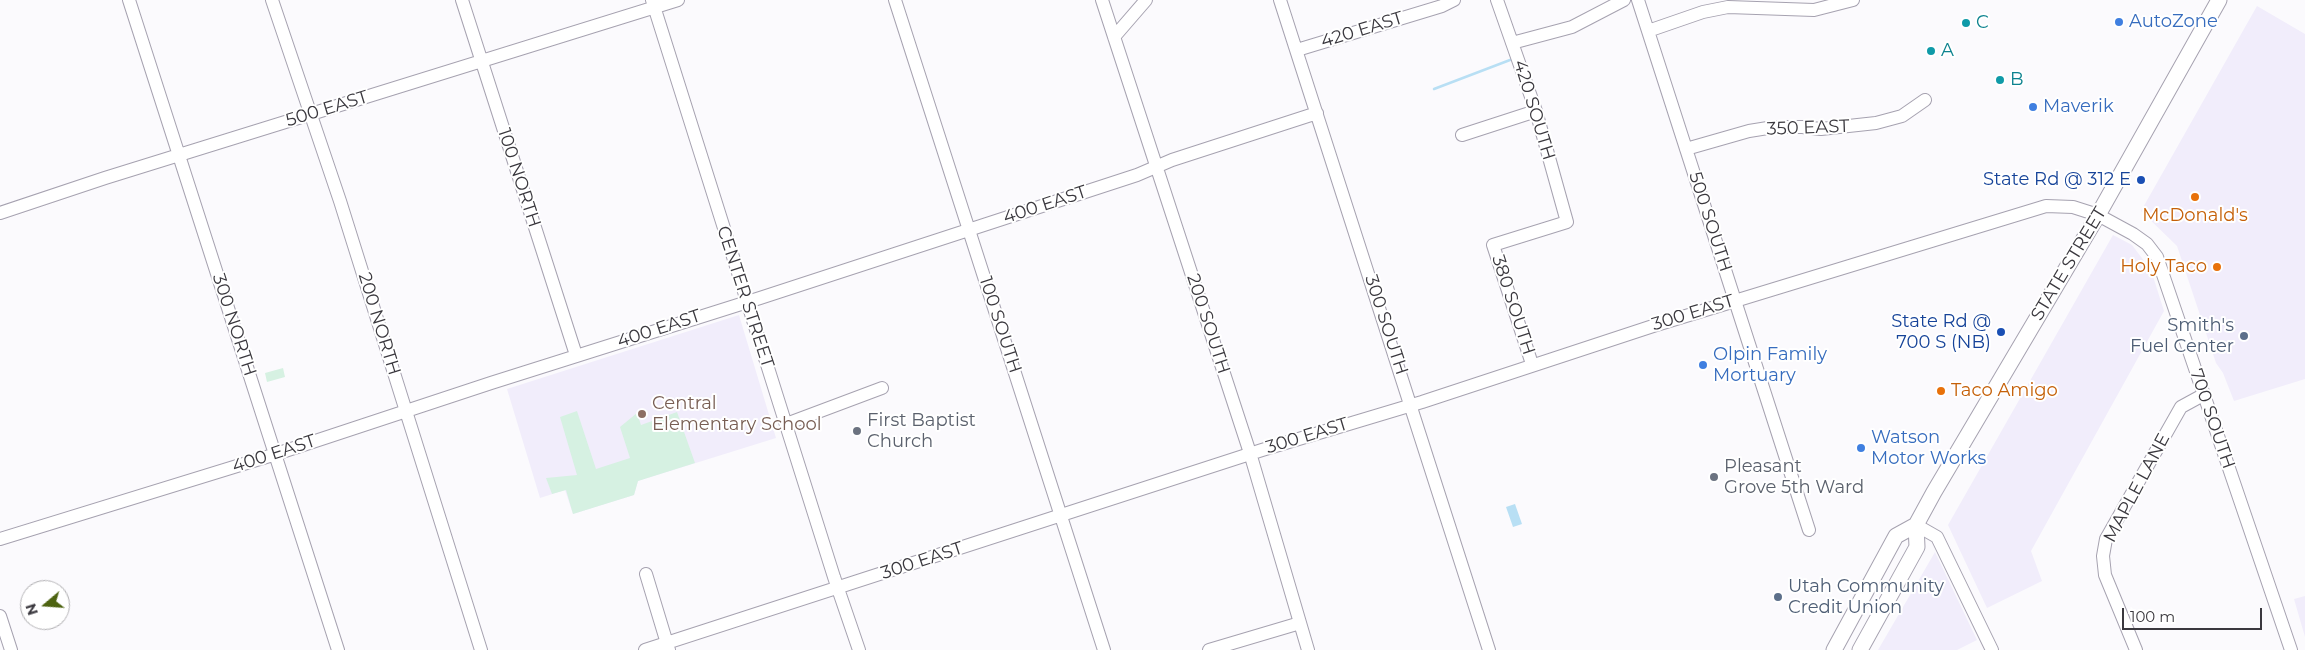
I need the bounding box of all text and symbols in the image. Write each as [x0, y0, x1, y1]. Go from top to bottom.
street label: 420 EAST [1318, 7, 1406, 53]
place label: AutoZone [2129, 11, 2218, 33]
place label: C [1976, 12, 1989, 34]
marker: AutoZone [2113, 16, 2125, 28]
marker: C [1960, 17, 1972, 29]
place label: A [1941, 40, 1954, 62]
marker: A [1925, 45, 1937, 57]
street label: 420 SOUTH [1508, 57, 1560, 163]
place label: B [2010, 69, 2024, 91]
marker: B [1994, 74, 2006, 86]
street label: 500 EAST [283, 86, 371, 132]
place label: Maverik [2043, 96, 2114, 118]
marker: Maverik [2027, 101, 2039, 113]
street label: 350 EAST [1766, 116, 1850, 140]
street label: 100 NORTH [493, 126, 545, 230]
street label: 500 SOUTH [1684, 169, 1736, 275]
place label: State Rd @ 312 E [1983, 169, 2131, 191]
marker: State Rd @ 312 E [2135, 174, 2147, 186]
street label: 400 EAST [1000, 181, 1090, 229]
marker: McDonald's [2189, 191, 2201, 203]
street label: STATE STREET [2027, 203, 2111, 325]
place label: McDonald's [2142, 205, 2248, 227]
street label: CENTER STREET [712, 223, 778, 371]
street label: 380 SOUTH [1487, 252, 1539, 358]
place label: Holy Taco [2120, 256, 2207, 278]
marker: Holy Taco [2211, 261, 2223, 273]
street label: 200 NORTH [353, 270, 405, 378]
street label: 300 NORTH [207, 271, 261, 379]
street label: 200 SOUTH [1182, 271, 1234, 377]
street label: 300 SOUTH [1360, 272, 1412, 378]
street label: 100 SOUTH [974, 274, 1026, 376]
street label: 300 EAST [1649, 290, 1737, 336]
street label: 400 EAST [614, 305, 704, 353]
place label: State Rd @ 700 S (NB) [1891, 311, 1991, 354]
place label: Smith's Fuel Center [2130, 315, 2234, 358]
marker: State Rd @ 700 S (NB) [1995, 326, 2007, 338]
marker: Smith's Fuel Center [2238, 330, 2250, 342]
place label: Olpin Family Mortuary [1713, 344, 1827, 386]
marker: Olpin Family Mortuary [1697, 359, 1709, 371]
street label: 700 SOUTH [2185, 366, 2239, 472]
place label: Taco Amigo [1951, 380, 2058, 402]
marker: Taco Amigo [1935, 385, 1947, 397]
place label: Central Elementary School [652, 393, 822, 436]
marker: Central Elementary School [636, 408, 648, 420]
place label: First Baptist Church [867, 410, 976, 452]
street label: 300 EAST [1263, 413, 1351, 459]
marker: First Baptist Church [851, 425, 863, 437]
place label: Watson Motor Works [1871, 427, 1986, 469]
street label: 400 EAST [229, 430, 319, 478]
street label: MAPLE LANE [2099, 430, 2175, 546]
marker: Watson Motor Works [1855, 442, 1867, 454]
place label: Pleasant Grove 5th Ward [1724, 456, 1864, 498]
marker: Pleasant Grove 5th Ward [1708, 471, 1720, 483]
street label: 300 EAST [878, 538, 966, 584]
place label: Utah Community Credit Union [1788, 576, 1944, 618]
north arrow [20, 580, 70, 630]
marker: Utah Community Credit Union [1772, 591, 1784, 603]
scale bar [2125, 598, 2265, 630]
text: N [21, 601, 42, 617]
text: 100 m [2130, 607, 2175, 626]

